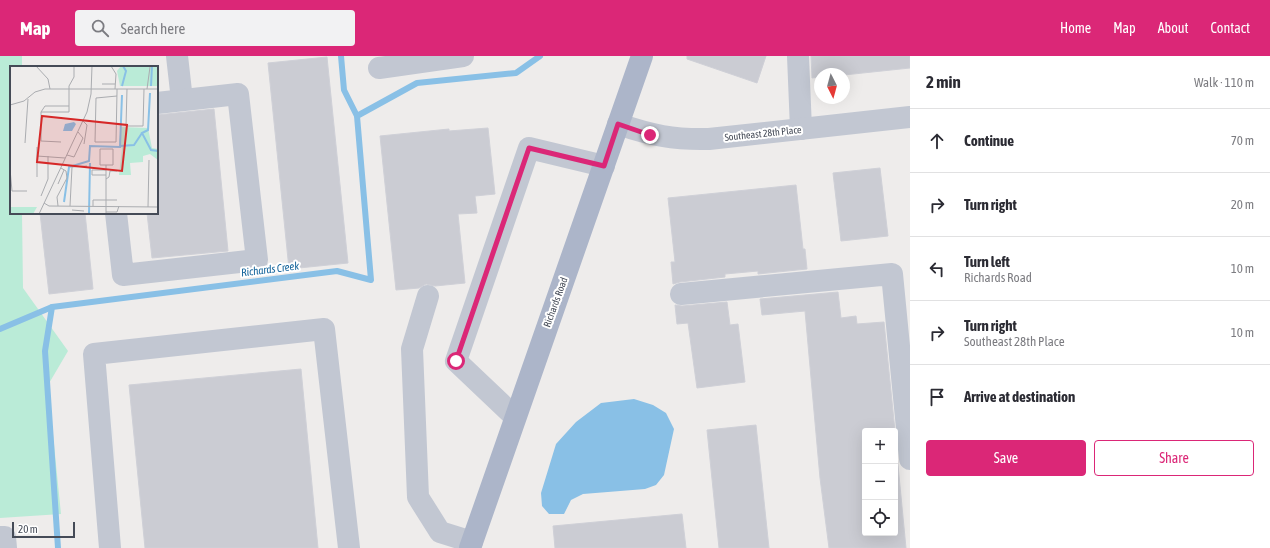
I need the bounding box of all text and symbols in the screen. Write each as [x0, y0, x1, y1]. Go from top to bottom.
search box [75, 10, 355, 46]
text: Map [20, 17, 51, 39]
icon: search [89, 17, 111, 39]
text: Search here [121, 20, 185, 37]
text: Home [1060, 20, 1091, 36]
text: Map [1113, 20, 1136, 36]
text: About [1158, 20, 1189, 36]
text: Contact [1211, 20, 1250, 36]
inset map [10, 66, 158, 214]
north arrow [814, 68, 850, 104]
text: 2 min [926, 72, 961, 92]
text: Walk · 110 m [1194, 75, 1254, 90]
street label: Southeast 28th Place [724, 124, 803, 143]
route end [641, 126, 659, 144]
icon: ahead [926, 130, 948, 152]
text: Continue [964, 132, 1014, 149]
text: 70 m [1231, 133, 1254, 148]
icon: right [926, 194, 948, 216]
text: Turn right [964, 196, 1017, 213]
text: 20 m [1231, 197, 1254, 212]
text: Turn left [964, 253, 1010, 270]
icon: left [926, 258, 948, 280]
water label: Richards Creek [240, 259, 300, 279]
text: 10 m [1231, 261, 1254, 276]
text: Richards Road [964, 270, 1032, 285]
street label: Richards Road [541, 276, 570, 329]
text: Turn right [964, 317, 1017, 334]
icon: right [926, 322, 948, 344]
text: 10 m [1231, 325, 1254, 340]
text: Southeast 28th Place [964, 334, 1065, 349]
route start [447, 352, 465, 370]
icon: arrive [926, 386, 948, 408]
text: Arrive at destination [964, 388, 1075, 405]
map controls [862, 428, 898, 536]
button: + [862, 428, 898, 464]
button: Save [926, 440, 1086, 476]
button: Share [1094, 440, 1254, 476]
button: − [862, 464, 898, 500]
button: locate [862, 500, 898, 536]
scale bar [12, 520, 75, 539]
text: 20 m [18, 523, 38, 535]

